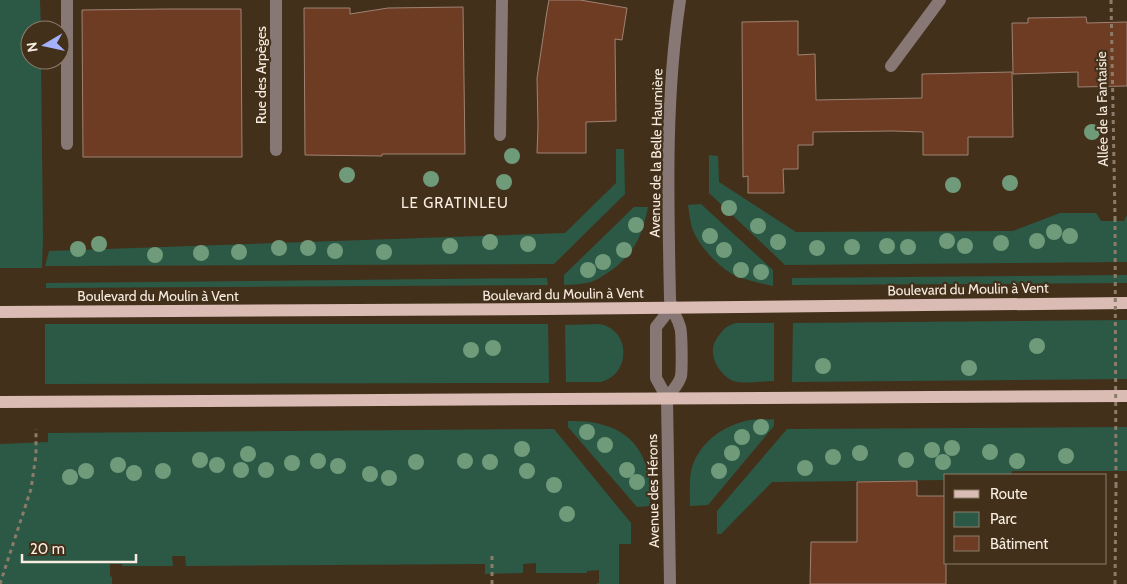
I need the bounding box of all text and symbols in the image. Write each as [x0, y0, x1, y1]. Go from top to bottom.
north arrow [20, 20, 70, 70]
street label: Rue des Arpèges [252, 26, 270, 124]
text: N [22, 41, 42, 53]
street label: Allée de la Fantaisie [1092, 51, 1112, 167]
street label: Avenue de la Belle Haumière [646, 68, 666, 238]
district label: LE GRATINLEU [401, 194, 509, 212]
street label: Boulevard du Moulin à Vent [887, 279, 1049, 299]
street label: Boulevard du Moulin à Vent [482, 284, 644, 304]
street label: Boulevard du Moulin à Vent [77, 287, 239, 305]
street label: Avenue des Hérons [643, 434, 663, 548]
legend [944, 474, 1107, 564]
text: Route [990, 485, 1028, 503]
text: Parc [990, 510, 1017, 528]
scale bar [22, 532, 136, 564]
text: Bâtiment [990, 535, 1048, 553]
text: 20 m [30, 540, 65, 558]

